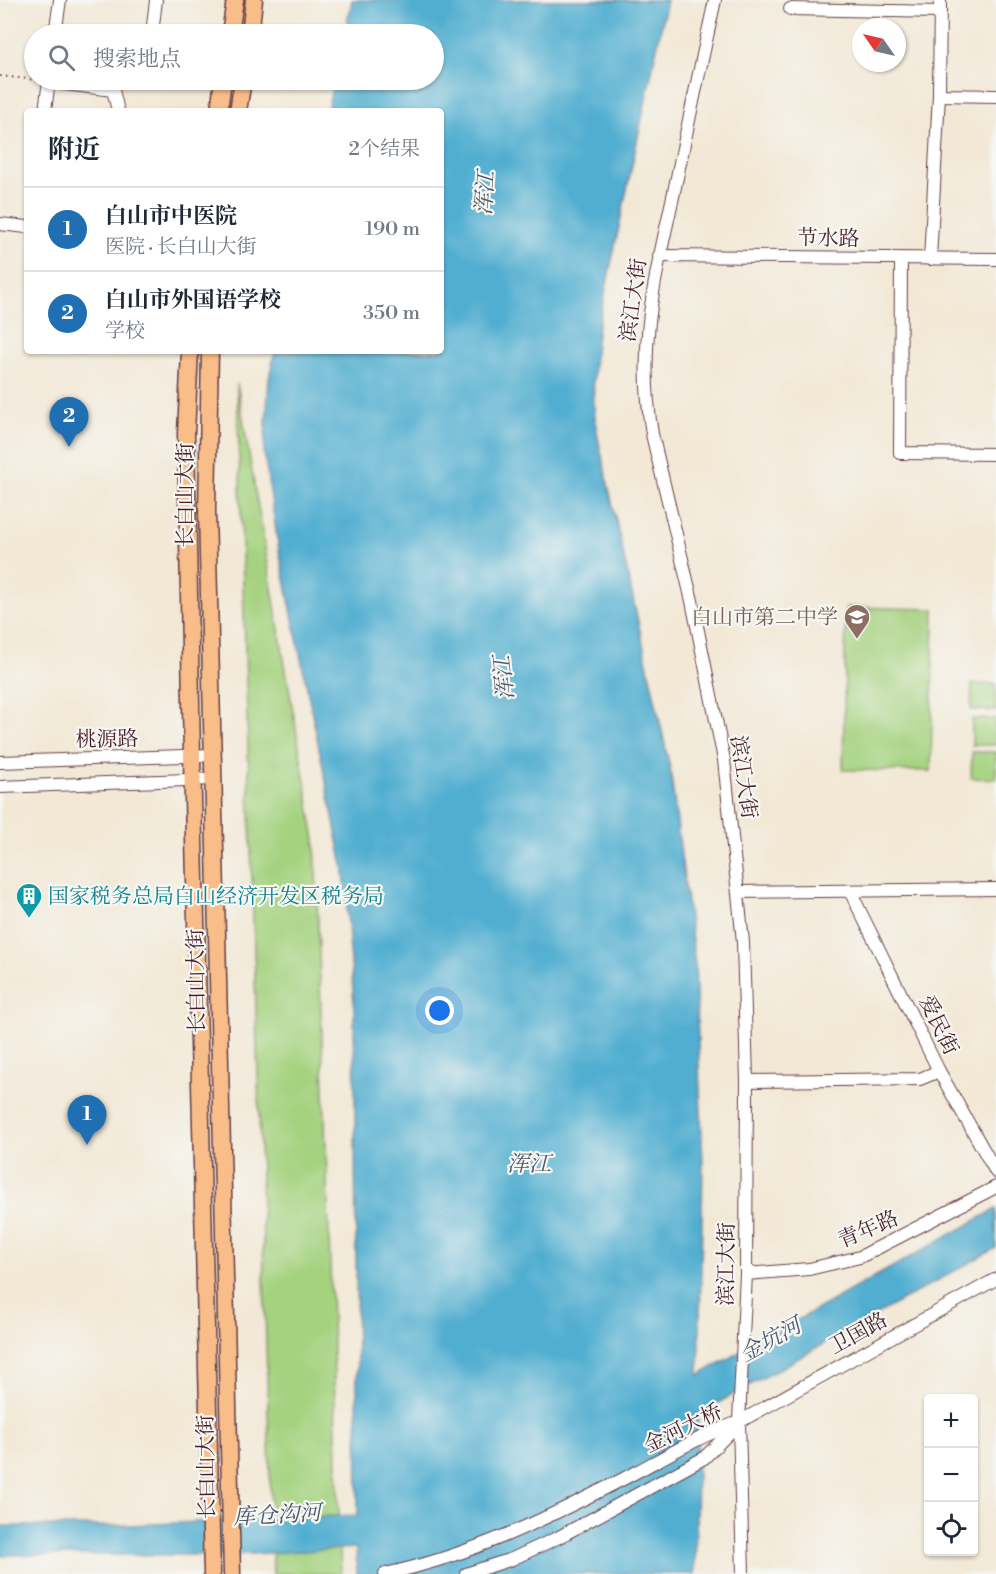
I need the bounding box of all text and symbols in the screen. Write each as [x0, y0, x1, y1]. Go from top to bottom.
north arrow [852, 18, 906, 72]
search box [24, 24, 444, 90]
icon: search [45, 41, 78, 74]
text: 搜索地点 [93, 46, 181, 73]
text: 附近 [48, 134, 100, 166]
text: 2个结果 [349, 137, 420, 162]
water label: 浑江 [470, 167, 501, 216]
text: 白山市中医院 [105, 203, 237, 230]
text: 1 [63, 217, 72, 242]
text: 190 m [365, 217, 420, 242]
street label: 节水路 [796, 225, 860, 253]
text: 医院 · 长白山大街 [105, 235, 257, 260]
street label: 滨江大街 [615, 257, 653, 344]
text: 白山市外国语学校 [105, 287, 281, 314]
text: 2 [61, 301, 74, 326]
text: 350 m [363, 301, 420, 326]
text: 学校 [105, 319, 145, 344]
pin: 2 [50, 398, 88, 447]
street label: 长白山大街 [173, 443, 199, 548]
school or university icon: 白山市第二中学 [842, 602, 872, 640]
place label: 白山市第二中学 [691, 605, 838, 631]
water label: 浑江 [488, 652, 520, 701]
street label: 桃源路 [75, 726, 139, 754]
street label: 滨江大街 [724, 734, 762, 821]
building icon: 国家税务总局白山经济开发区税务局 [14, 881, 44, 919]
place label: 国家税务总局白山经济开发区税务局 [48, 884, 384, 910]
street label: 长白山大街 [183, 928, 211, 1034]
street label: 爱民街 [913, 991, 964, 1059]
your location [425, 996, 454, 1025]
pin: 1 [68, 1096, 106, 1145]
water label: 浑江 [507, 1151, 554, 1178]
street label: 青年路 [834, 1206, 902, 1254]
street label: 滨江大街 [713, 1222, 741, 1306]
street label: 卫国路 [825, 1307, 892, 1361]
water label: 金坑河 [735, 1311, 810, 1368]
map controls [924, 1394, 978, 1556]
button: + [924, 1394, 978, 1448]
street label: 金河大桥 [640, 1399, 727, 1459]
street label: 长白山大街 [193, 1414, 221, 1520]
button: − [924, 1448, 978, 1502]
water label: 库仓沟河 [232, 1500, 326, 1531]
button: locate [924, 1502, 978, 1556]

